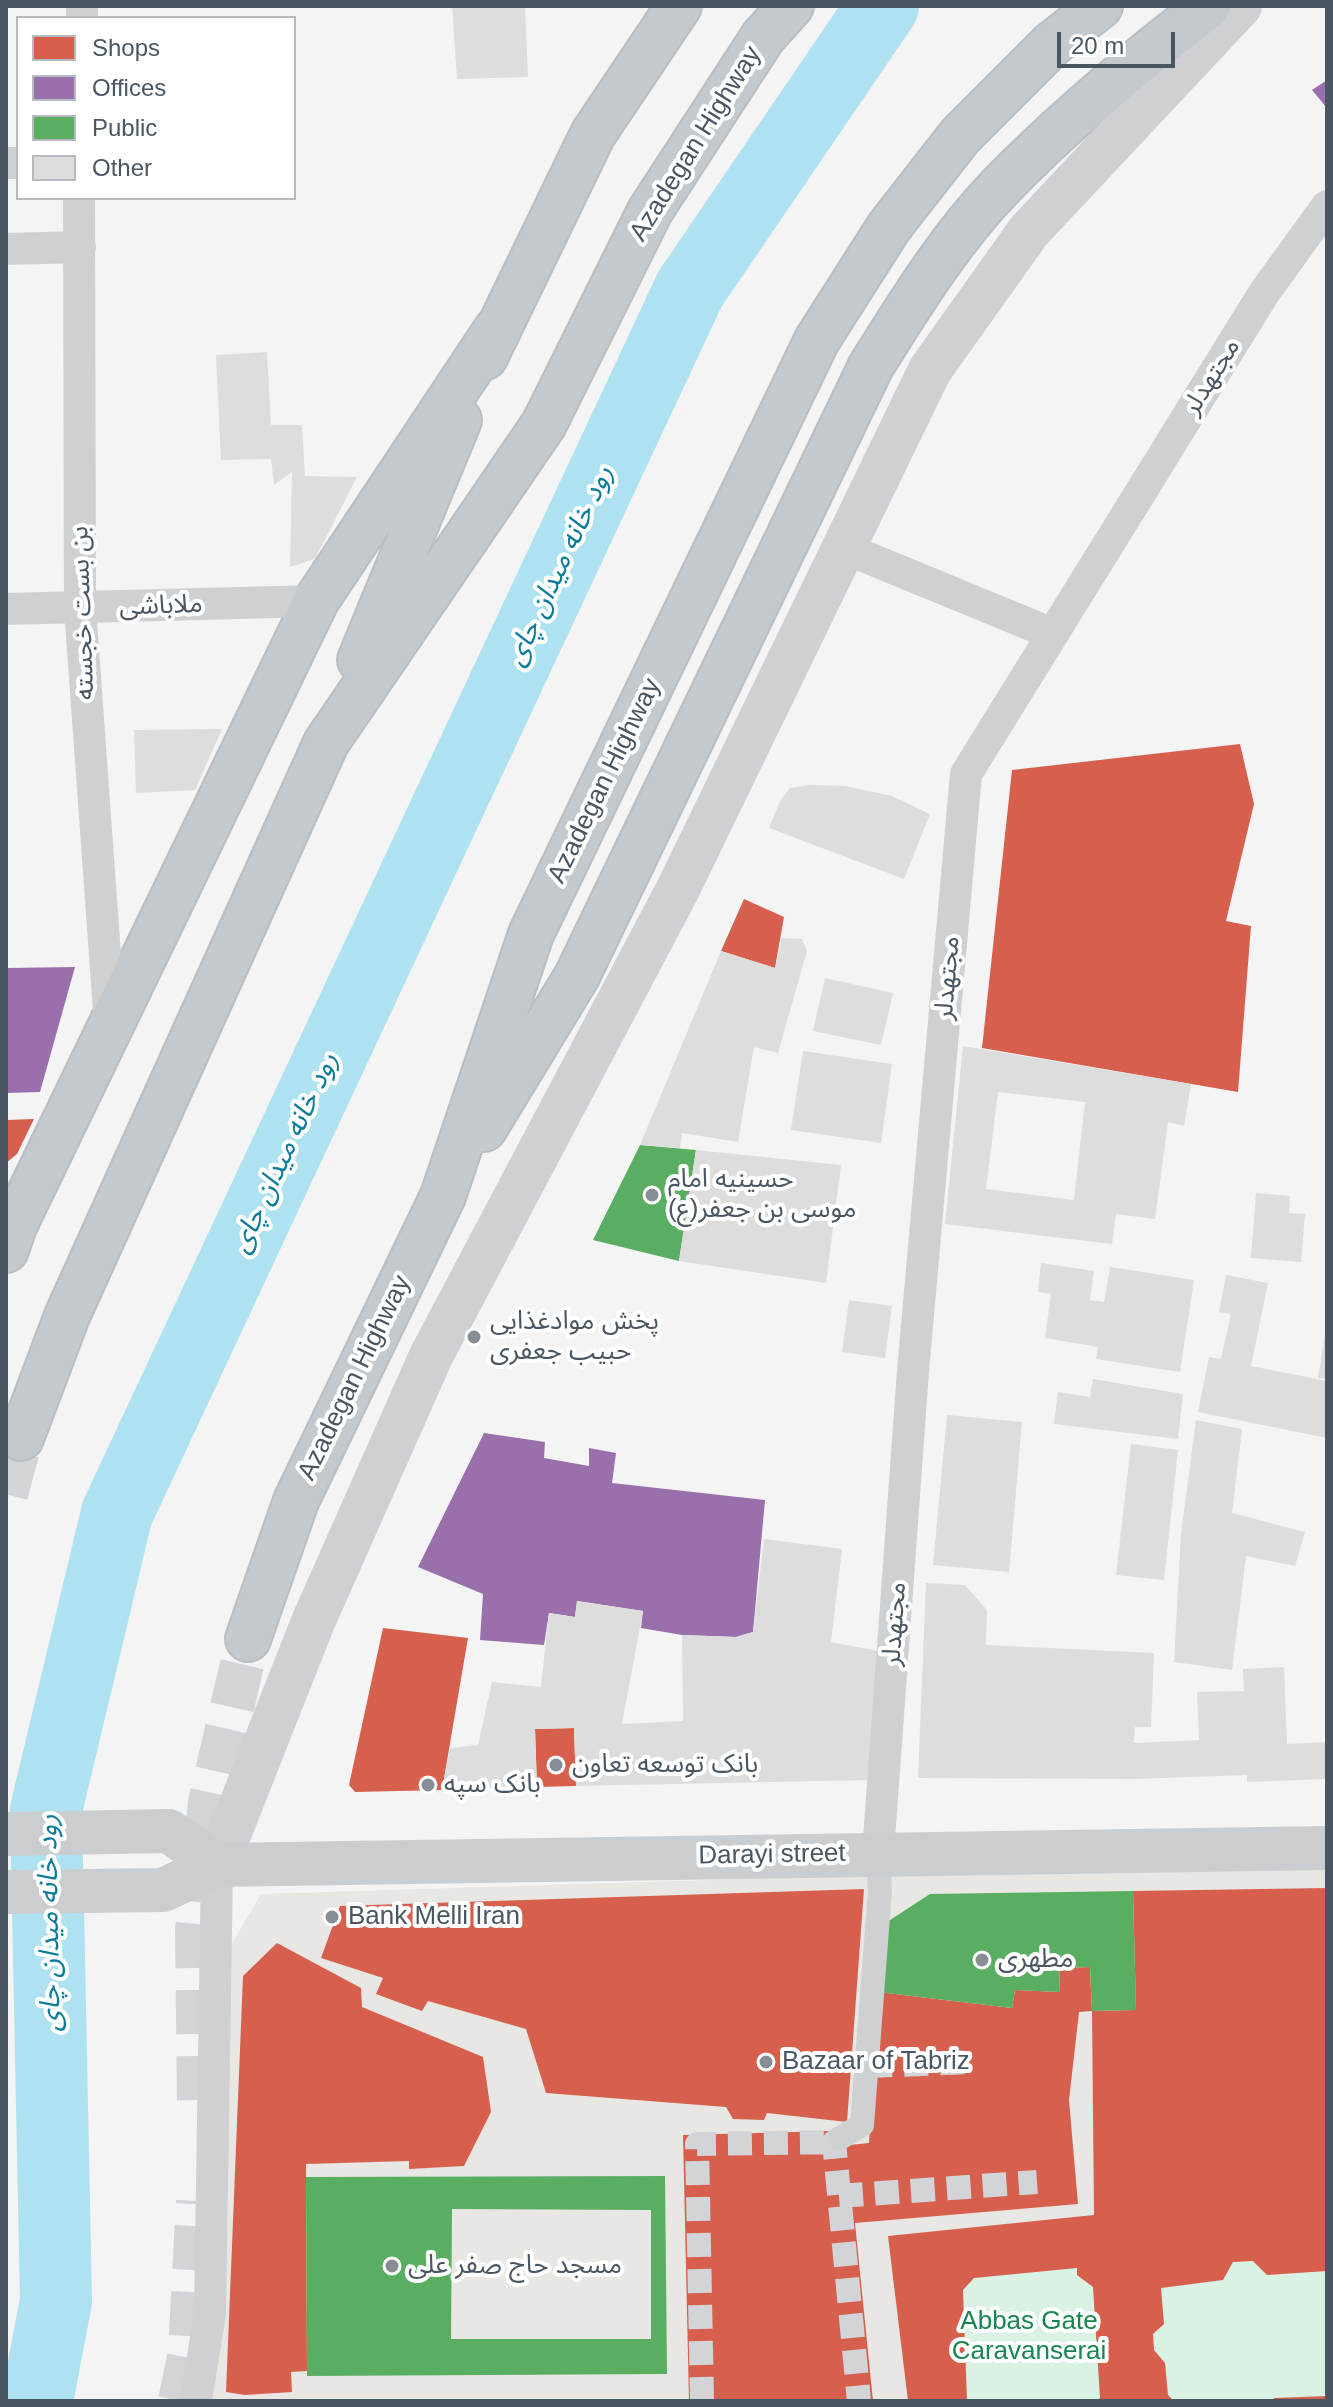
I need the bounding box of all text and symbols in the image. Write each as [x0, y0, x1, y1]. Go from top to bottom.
legend [16, 16, 296, 200]
scale bar [1061, 16, 1179, 66]
text: 20 m [1071, 32, 1124, 59]
text: Shops [92, 34, 160, 61]
street label: Azadegan Highway [623, 41, 769, 247]
text: Offices [92, 74, 166, 101]
text: Public [92, 114, 157, 141]
text: Other [92, 154, 152, 181]
street label: مجتهدلر [1177, 333, 1247, 421]
water label: رود خانه میدان چای [499, 461, 621, 671]
street label: بن بست خجسته [64, 525, 102, 701]
street label: ملاباشی [119, 589, 203, 623]
street label: Azadegan Highway [542, 673, 668, 889]
street label: مجتهدلر [929, 935, 967, 1021]
water label: رود خانه میدان چای [224, 1048, 346, 1258]
place label: حسینیه امام موسی بن جعفر(ع) [668, 1164, 856, 1226]
marker: حسینیه امام موسی بن جعفر(ع) [643, 1186, 661, 1204]
street label: Azadegan Highway [292, 1270, 418, 1486]
place label: پخش موادغذایی حبیب جعفری [490, 1306, 659, 1368]
marker: پخش موادغذایی حبیب جعفری [465, 1328, 483, 1346]
street label: مجتهدلر [877, 1581, 913, 1667]
place label: بانک توسعه تعاون [572, 1749, 758, 1781]
marker: بانک توسعه تعاون [547, 1756, 565, 1774]
place label: بانک سپه [444, 1769, 541, 1801]
marker: بانک سپه [419, 1776, 437, 1794]
water label: رود خانه میدان چای [31, 1814, 69, 2032]
street label: Darayi street [698, 1838, 846, 1872]
place label: Bank Melli Iran [348, 1901, 520, 1933]
marker: Bank Melli Iran [323, 1908, 341, 1926]
place label: مطهری [998, 1944, 1073, 1976]
marker: مطهری [973, 1951, 991, 1969]
place label: Bazaar of Tabriz [782, 2046, 970, 2078]
marker: Bazaar of Tabriz [757, 2053, 775, 2071]
place label: مسجد حاج صفر علی [408, 2250, 622, 2282]
marker: مسجد حاج صفر علی [383, 2257, 401, 2275]
park label: Abbas Gate Caravanserai [952, 2306, 1106, 2368]

